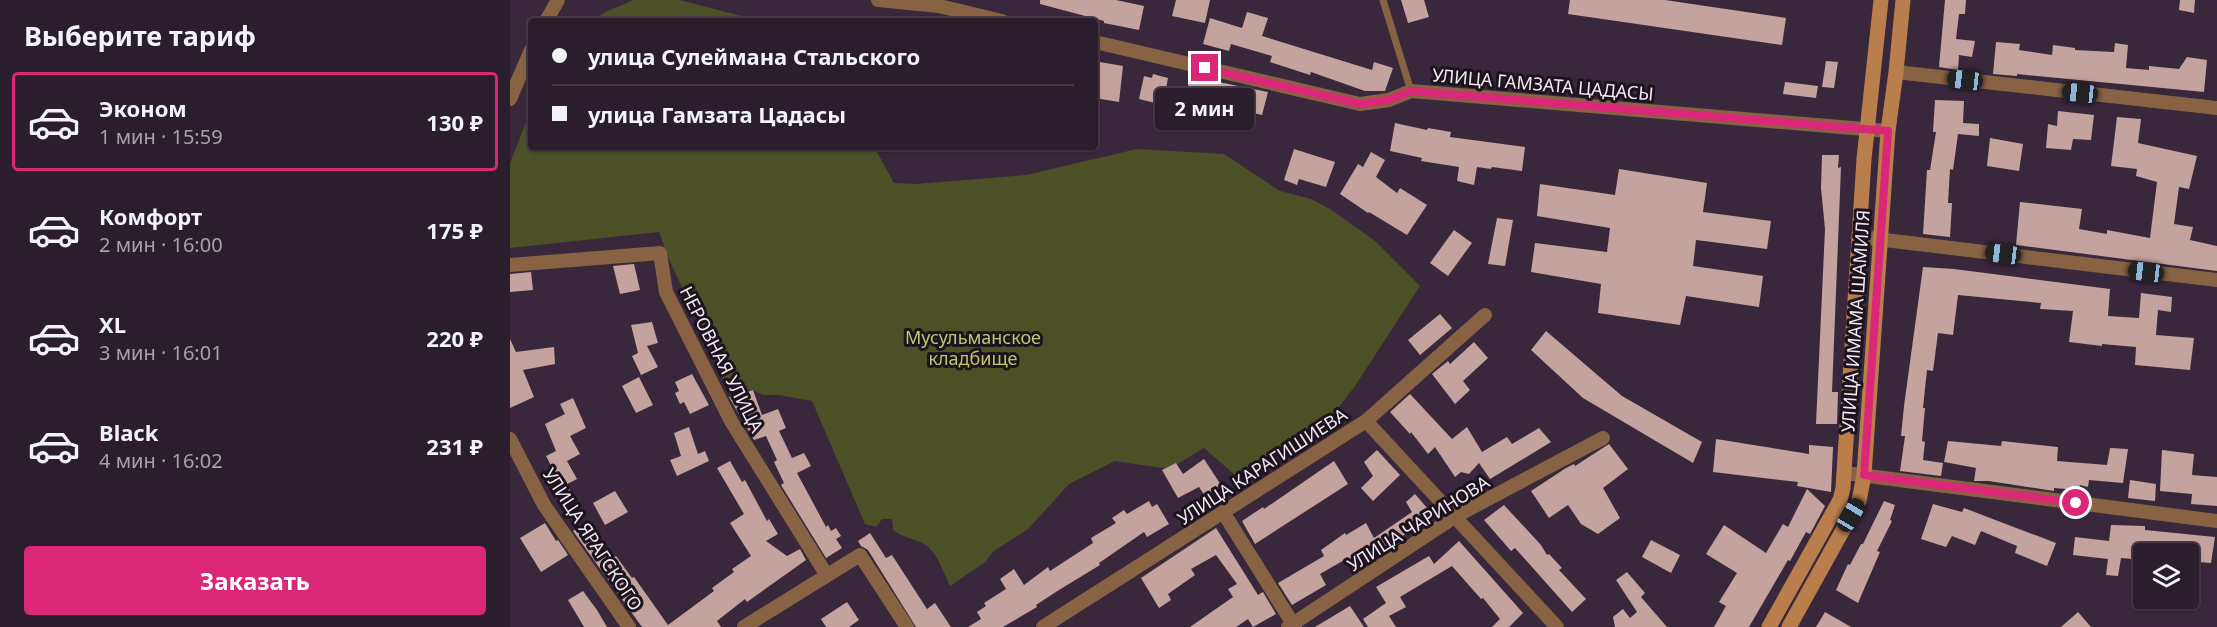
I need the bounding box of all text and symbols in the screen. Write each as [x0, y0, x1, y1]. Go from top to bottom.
text: Выберите тариф [24, 17, 256, 54]
text: улица Сулеймана Стальского [588, 41, 920, 71]
route end [1191, 54, 1218, 81]
street label: УЛИЦА ГАМЗАТА ЦАДАСЫ [1431, 62, 1655, 106]
car [1946, 69, 1984, 91]
car [2061, 82, 2099, 104]
callout: 2 мин [1156, 89, 1254, 131]
text: Эконом [99, 93, 187, 123]
icon: car [27, 95, 81, 149]
text: 2 мин [1175, 95, 1234, 122]
text: улица Гамзата Цадасы [588, 99, 846, 129]
text: 130 ₽ [426, 107, 483, 137]
text: 1 мин · 15:59 [99, 123, 223, 150]
text: Комфорт [99, 201, 202, 231]
icon: car [27, 203, 81, 257]
street label: УЛИЦА ИМАМА ШАМИЛЯ [1835, 209, 1875, 433]
text: 175 ₽ [426, 215, 483, 245]
text: 2 мин · 16:00 [99, 231, 223, 258]
car [1984, 243, 2022, 265]
car [2127, 261, 2165, 283]
street label: НЕРОВНАЯ УЛИЦА [675, 282, 770, 437]
text: XL [99, 309, 126, 339]
icon: car [27, 311, 81, 365]
text: 220 ₽ [426, 323, 483, 353]
park label: Мусульманское кладбище [905, 325, 1041, 370]
text: 3 мин · 16:01 [99, 339, 223, 366]
street label: УЛИЦА КАРАГИШИЕВА [1173, 402, 1352, 530]
text: Black [99, 417, 158, 447]
icon: car [27, 419, 81, 473]
text: 231 ₽ [426, 431, 483, 461]
text: 4 мин · 16:02 [99, 447, 223, 474]
street label: УЛИЦА ЯРАГСКОГО [538, 463, 648, 615]
street label: УЛИЦА ЧАРИНОВА [1342, 469, 1494, 576]
route start [2062, 489, 2089, 516]
car [1834, 495, 1868, 535]
map controls [2133, 543, 2199, 609]
button: layers [2133, 543, 2199, 609]
button: Заказать [24, 546, 486, 615]

